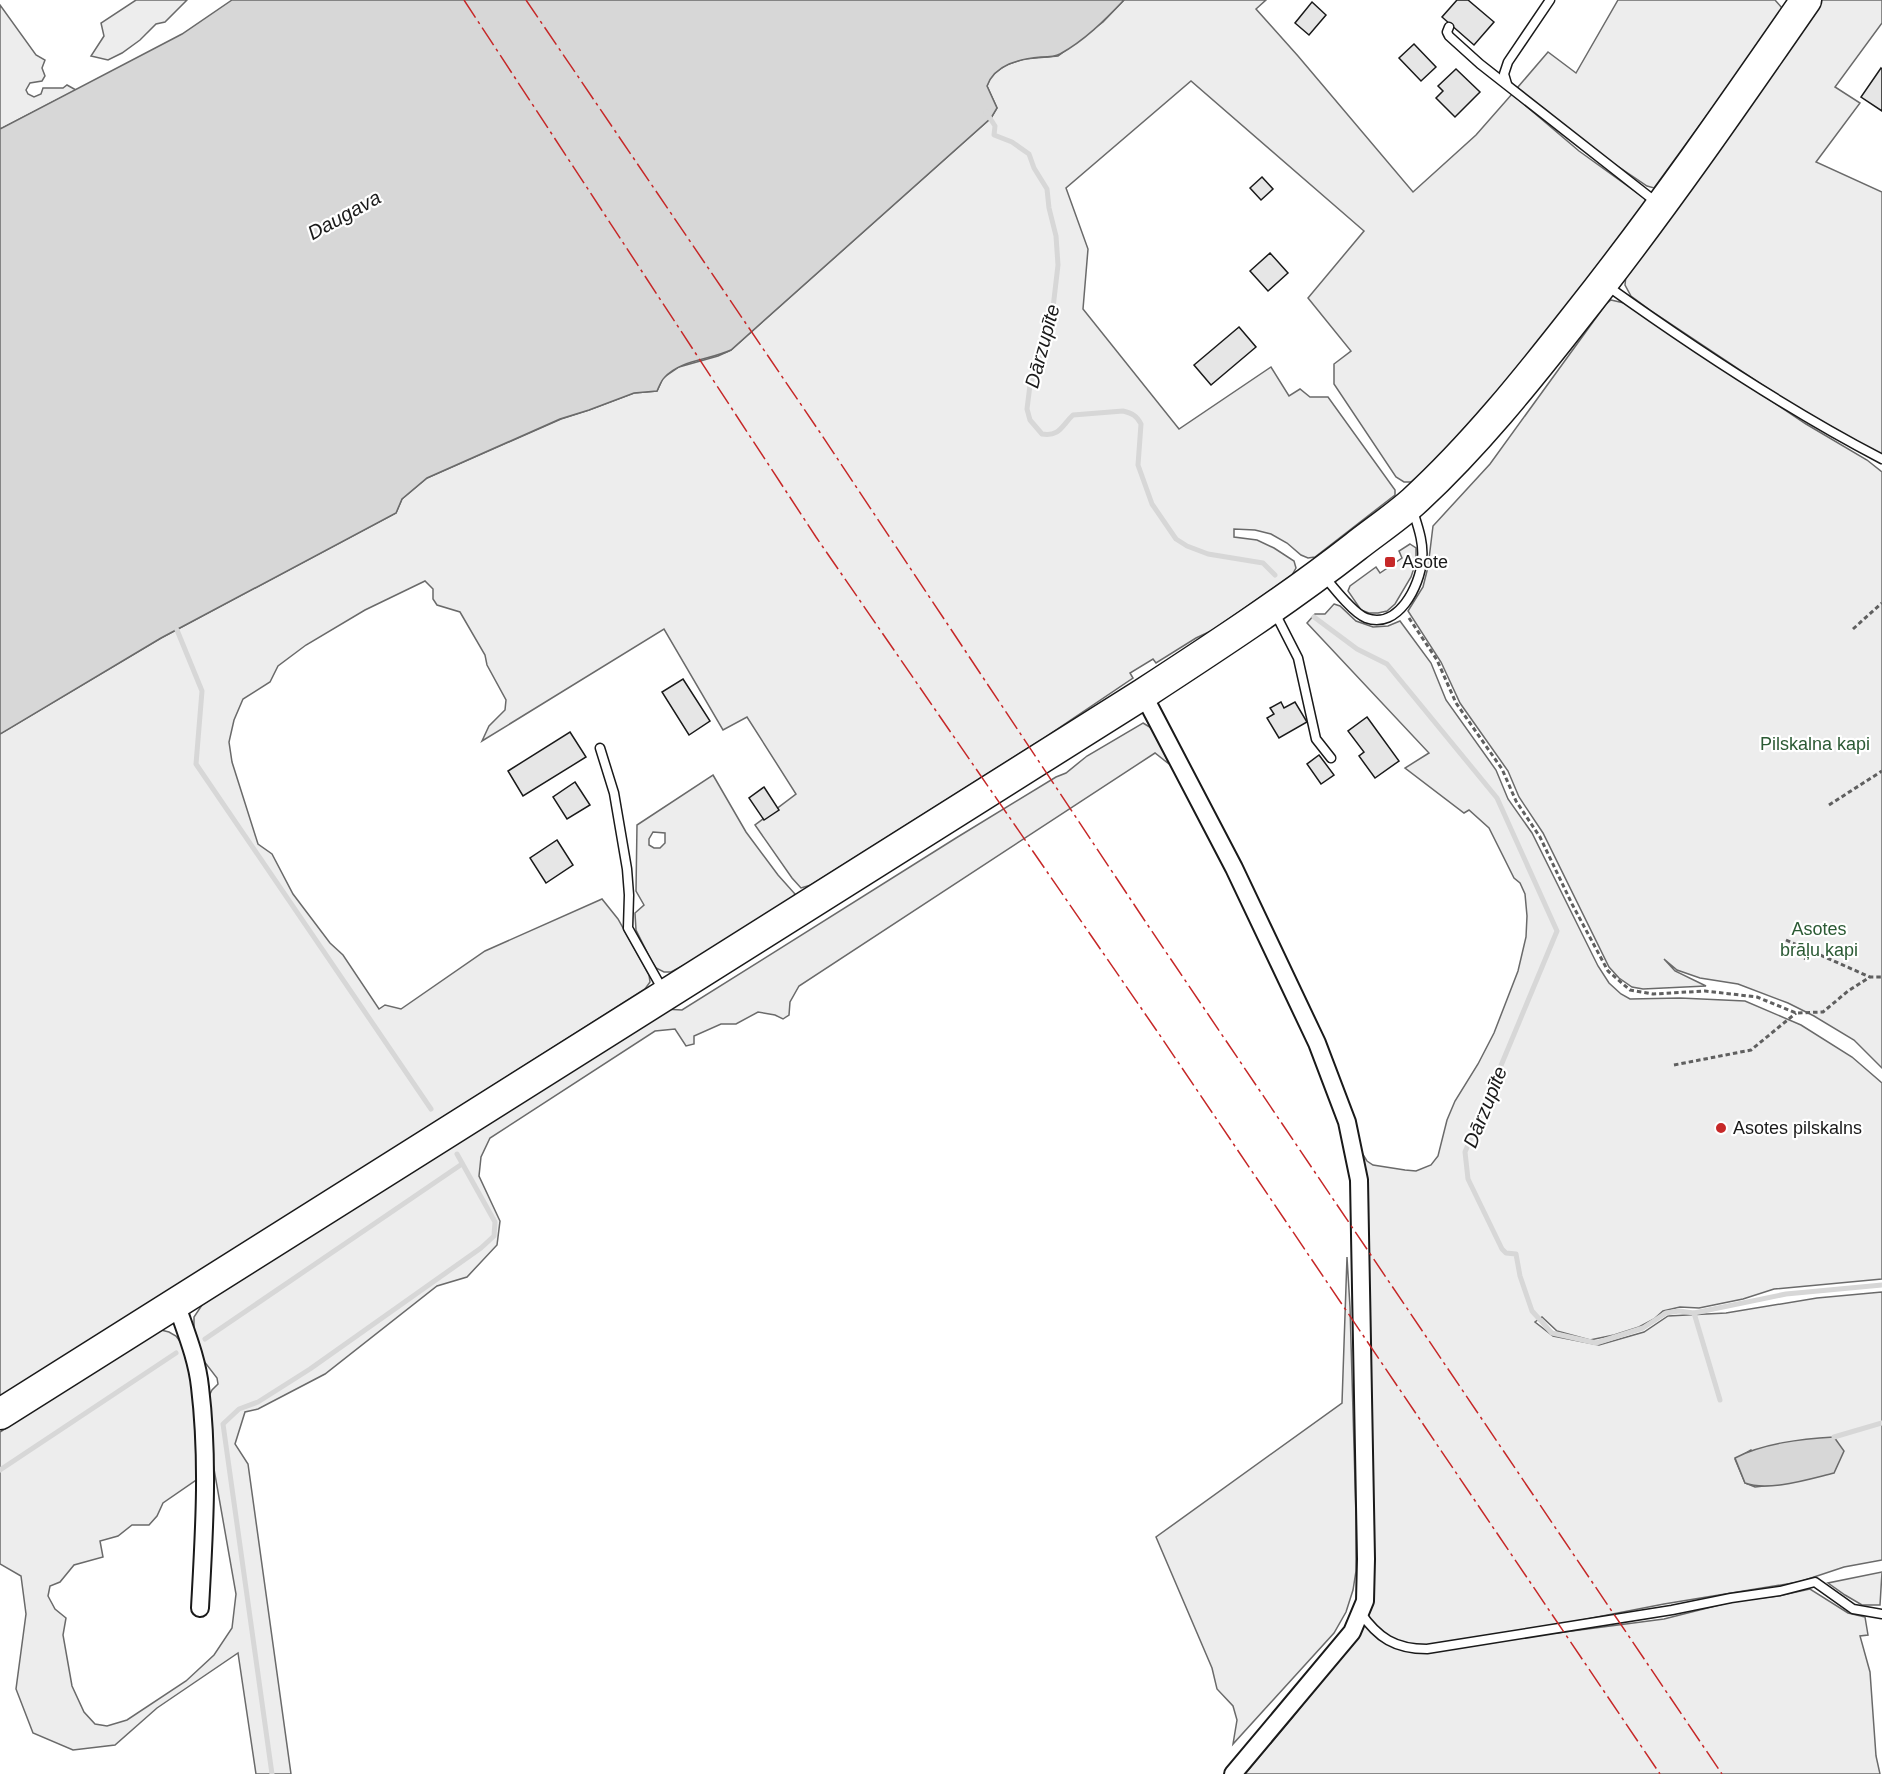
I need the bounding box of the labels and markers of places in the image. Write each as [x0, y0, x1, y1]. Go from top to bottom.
place label: Asote [1402, 552, 1448, 572]
marker: Asote [1383, 555, 1397, 569]
place label: Asotes pilskalns [1733, 1118, 1862, 1138]
marker: Asotes pilskalns [1714, 1121, 1728, 1135]

